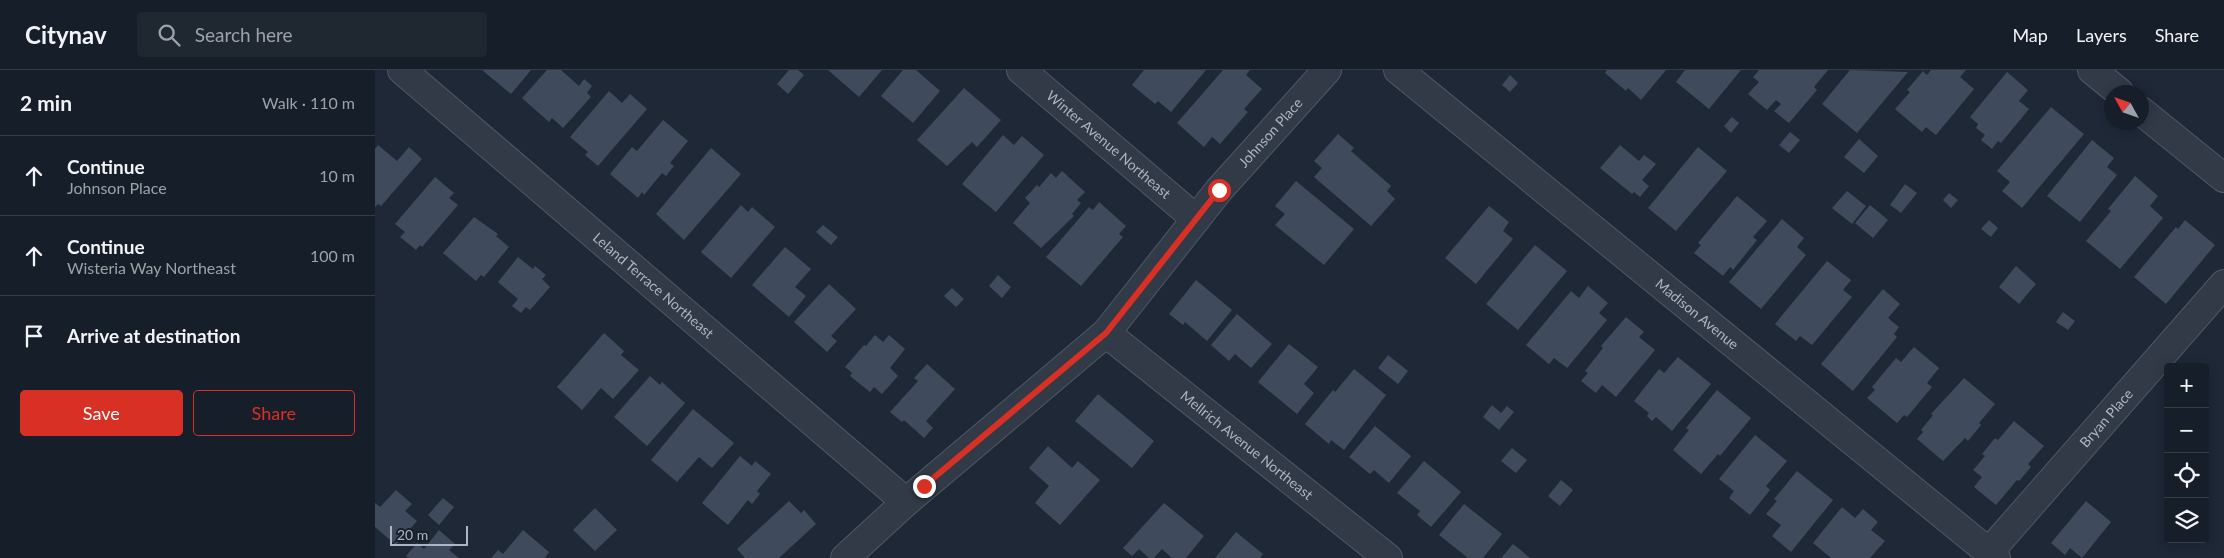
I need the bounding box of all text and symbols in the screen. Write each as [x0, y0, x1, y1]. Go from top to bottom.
search box [137, 12, 487, 57]
text: Citynav [25, 20, 107, 49]
icon: search [155, 21, 183, 49]
text: Search here [195, 23, 293, 46]
text: Map [2012, 24, 2048, 46]
text: Layers [2076, 24, 2127, 46]
text: Share [2155, 24, 2199, 46]
north arrow [2104, 85, 2149, 130]
street label: Winter Avenue Northeast [1043, 87, 1174, 202]
text: 2 min [20, 90, 72, 115]
text: Walk · 110 m [262, 93, 355, 112]
street label: Johnson Place [1235, 94, 1306, 170]
text: Continue [67, 155, 145, 178]
icon: ahead [20, 162, 48, 190]
text: 10 m [319, 166, 355, 185]
text: Johnson Place [67, 178, 167, 197]
route start [1208, 179, 1231, 202]
street label: Leland Terrace Northeast [590, 229, 718, 341]
text: Continue [67, 235, 145, 258]
icon: ahead [20, 242, 48, 270]
text: 100 m [310, 246, 355, 265]
text: Wisteria Way Northeast [67, 258, 236, 277]
street label: Madison Avenue [1652, 275, 1742, 353]
icon: arrive [20, 322, 48, 350]
text: Arrive at destination [67, 324, 240, 347]
map controls [2164, 363, 2209, 543]
button: + [2164, 363, 2209, 408]
street label: Bryan Place [2076, 385, 2136, 451]
street label: Mellrich Avenue Northeast [1177, 387, 1317, 503]
button: Save [20, 390, 183, 436]
button: Share [193, 390, 355, 436]
button: − [2164, 408, 2209, 453]
button: locate [2164, 453, 2209, 498]
route end [913, 475, 936, 498]
button: layers [2164, 498, 2209, 543]
scale bar [390, 523, 467, 546]
text: 20 m [397, 526, 428, 543]

